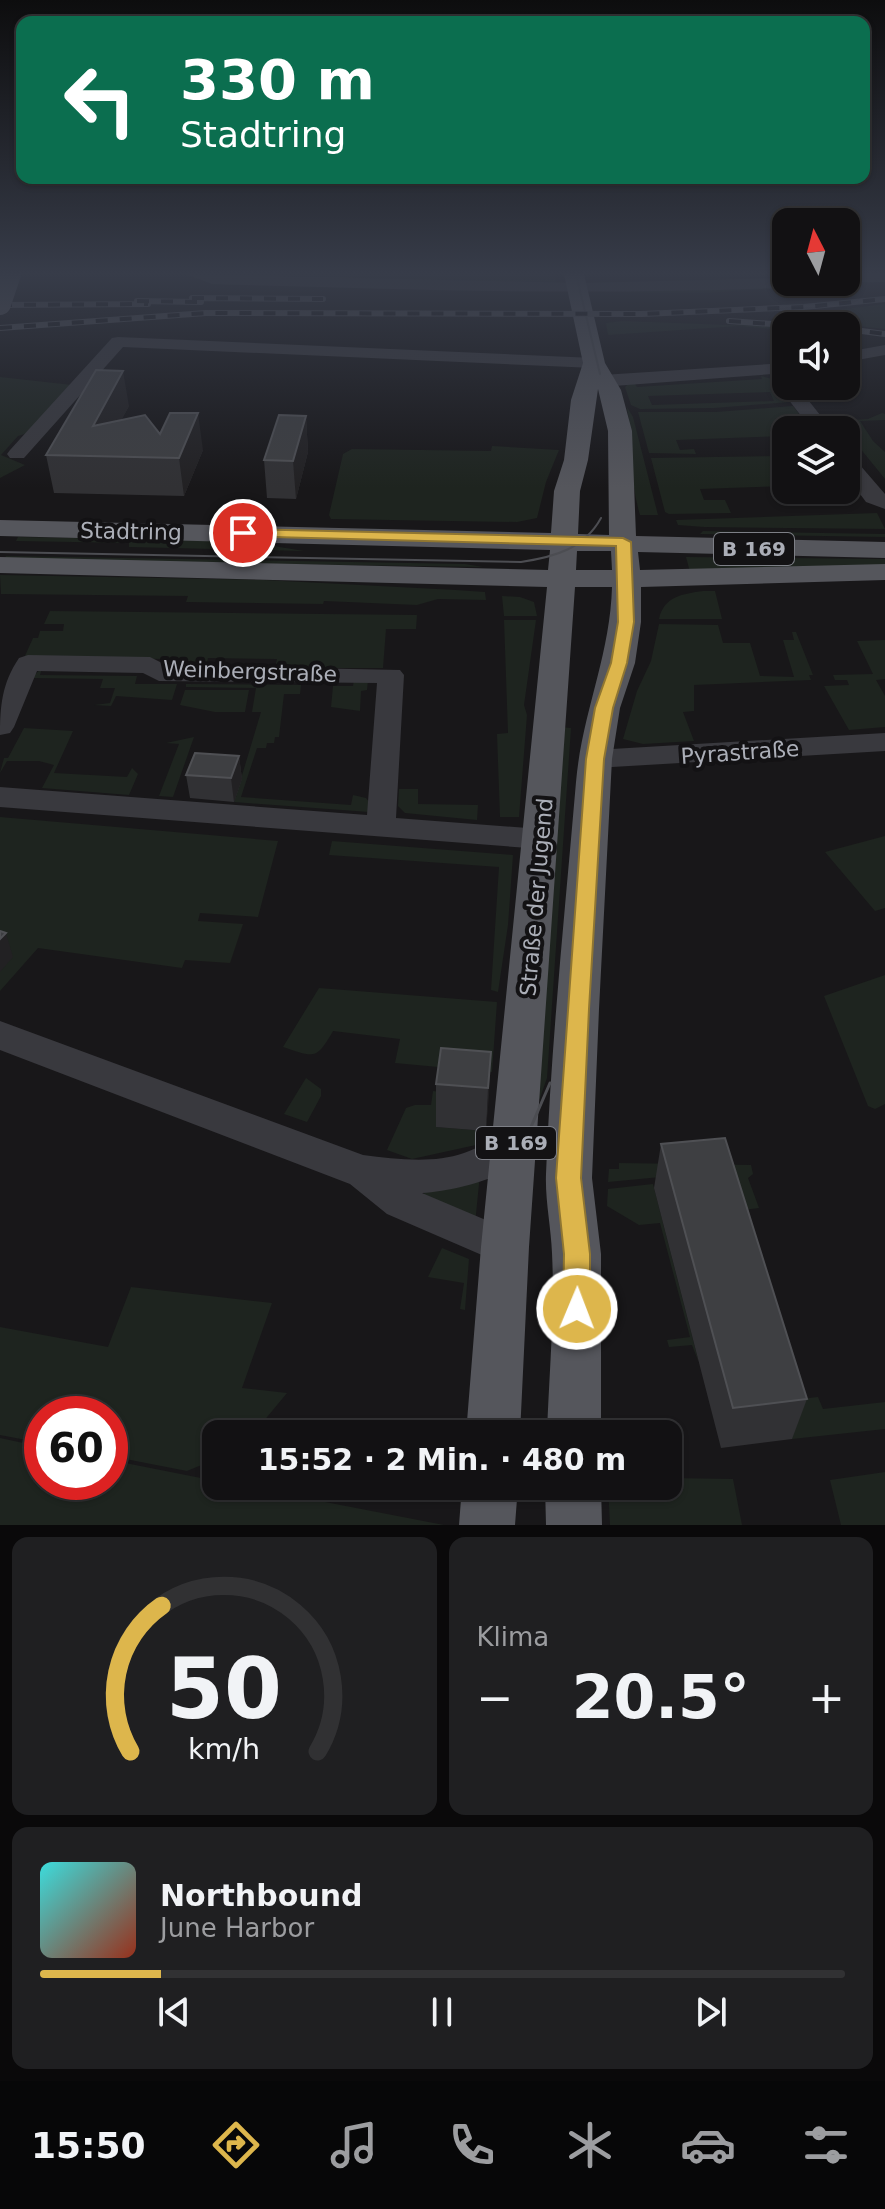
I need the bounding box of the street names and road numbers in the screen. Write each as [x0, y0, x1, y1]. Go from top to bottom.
street label: Stadtring [80, 518, 182, 545]
road number: B 169 [714, 533, 794, 565]
street label: Weinbergstraße [163, 656, 337, 687]
street label: Pyrastraße [680, 736, 800, 769]
street label: Straße der Jugend [515, 797, 558, 997]
road number: B 169 [476, 1127, 556, 1159]

